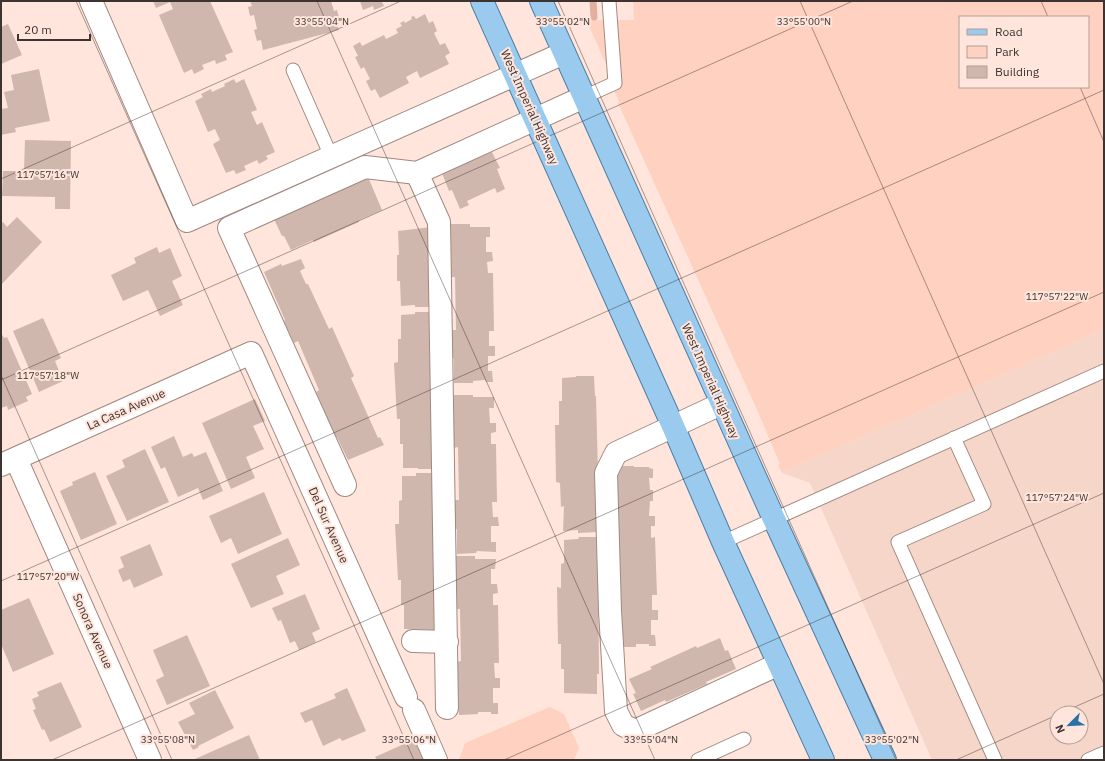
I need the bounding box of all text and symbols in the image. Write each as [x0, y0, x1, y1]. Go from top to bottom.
text: 33°55'04"N [295, 15, 349, 28]
text: 33°55'02"N [536, 15, 590, 28]
text: 33°55'00"N [777, 15, 831, 28]
scale bar [18, 16, 90, 42]
legend [959, 16, 1089, 88]
text: 20 m [24, 22, 52, 37]
text: Road [995, 24, 1023, 39]
text: Park [995, 44, 1020, 59]
street label: West Imperial Highway [498, 47, 562, 167]
text: Building [995, 64, 1040, 79]
text: 117°57'16"W [17, 168, 79, 181]
text: 117°57'22"W [1026, 290, 1088, 303]
street label: West Imperial Highway [679, 321, 743, 441]
text: 117°57'18"W [17, 369, 79, 382]
street label: La Casa Avenue [84, 385, 168, 433]
street label: Del Sur Avenue [306, 485, 353, 566]
text: 117°57'24"W [1026, 491, 1088, 504]
text: 117°57'20"W [17, 570, 79, 583]
street label: Sonora Avenue [70, 591, 116, 671]
north arrow [1049, 705, 1089, 745]
text: N [1052, 723, 1068, 736]
text: 33°55'08"N [141, 733, 195, 746]
text: 33°55'06"N [382, 733, 436, 746]
text: 33°55'04"N [624, 733, 678, 746]
text: 33°55'02"N [865, 733, 919, 746]

